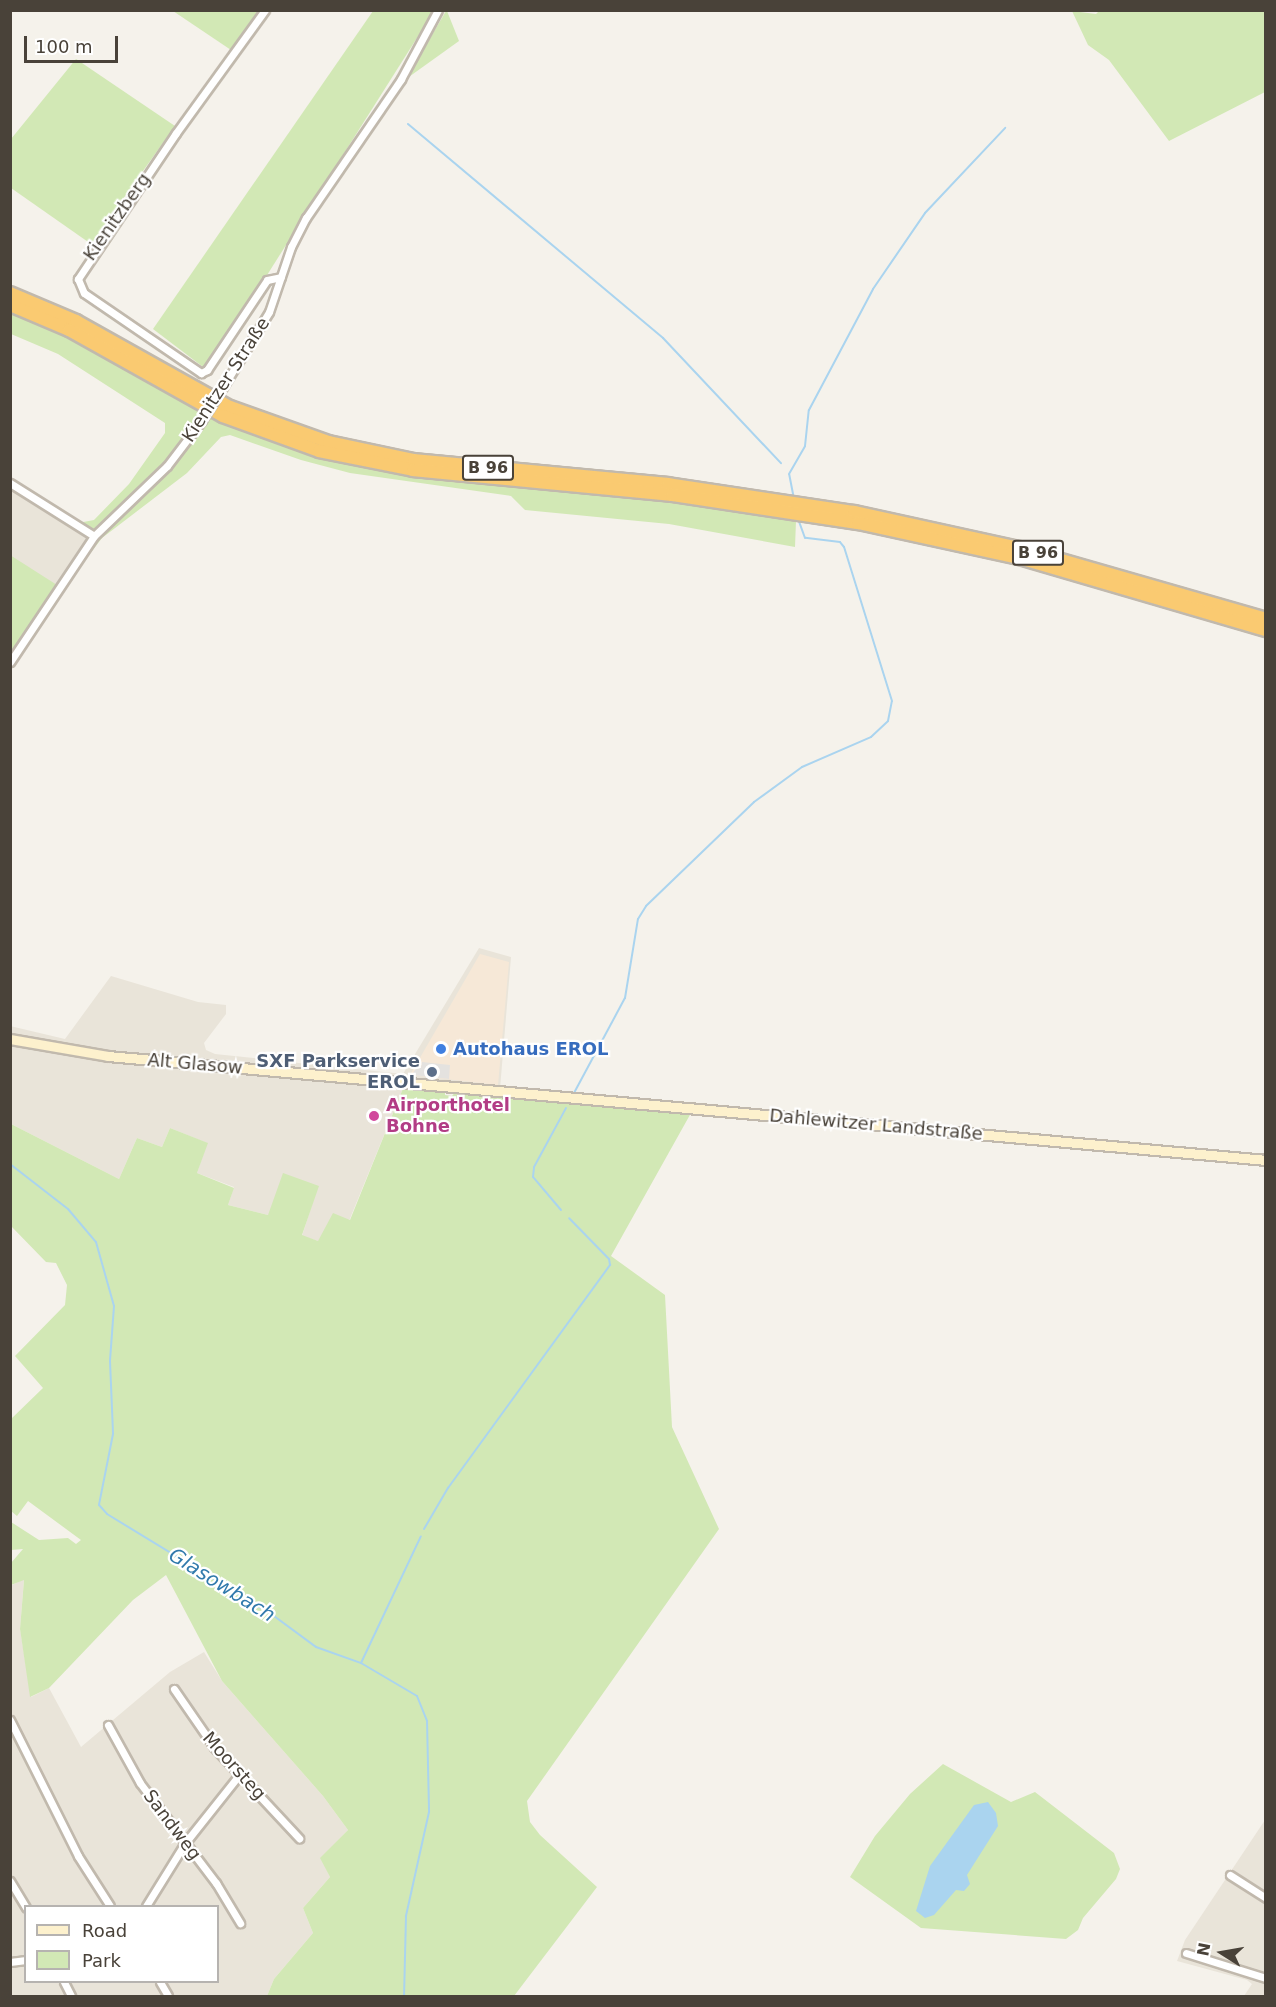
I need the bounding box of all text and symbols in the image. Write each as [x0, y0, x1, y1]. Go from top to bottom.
scale bar [27, 24, 122, 62]
text: 100 m [35, 36, 93, 57]
street label: Kienitzberg [79, 169, 155, 265]
street label: Kienitzer Straße [178, 314, 274, 446]
road number: B 96 [461, 455, 515, 481]
road number: B 96 [1011, 540, 1065, 566]
place label: Autohaus EROL [453, 1038, 608, 1060]
marker: Autohaus EROL [434, 1042, 448, 1056]
street label: Alt Glasow [147, 1049, 243, 1079]
place label: SXF Parkservice EROL [256, 1051, 420, 1094]
marker: SXF Parkservice EROL [425, 1065, 439, 1079]
place label: Airporthotel Bohne [386, 1095, 510, 1138]
street label: Dahlewitzer Landstraße [768, 1105, 984, 1145]
marker: Airporthotel Bohne [367, 1109, 381, 1123]
water label: Glasowbach [164, 1543, 280, 1627]
street label: Moorsteg [198, 1728, 270, 1804]
street label: Sandweg [139, 1786, 205, 1864]
legend [24, 1905, 219, 1983]
text: Road [82, 1920, 127, 1941]
north arrow [1192, 1923, 1252, 1983]
text: N [1193, 1941, 1214, 1958]
text: Park [82, 1950, 121, 1971]

